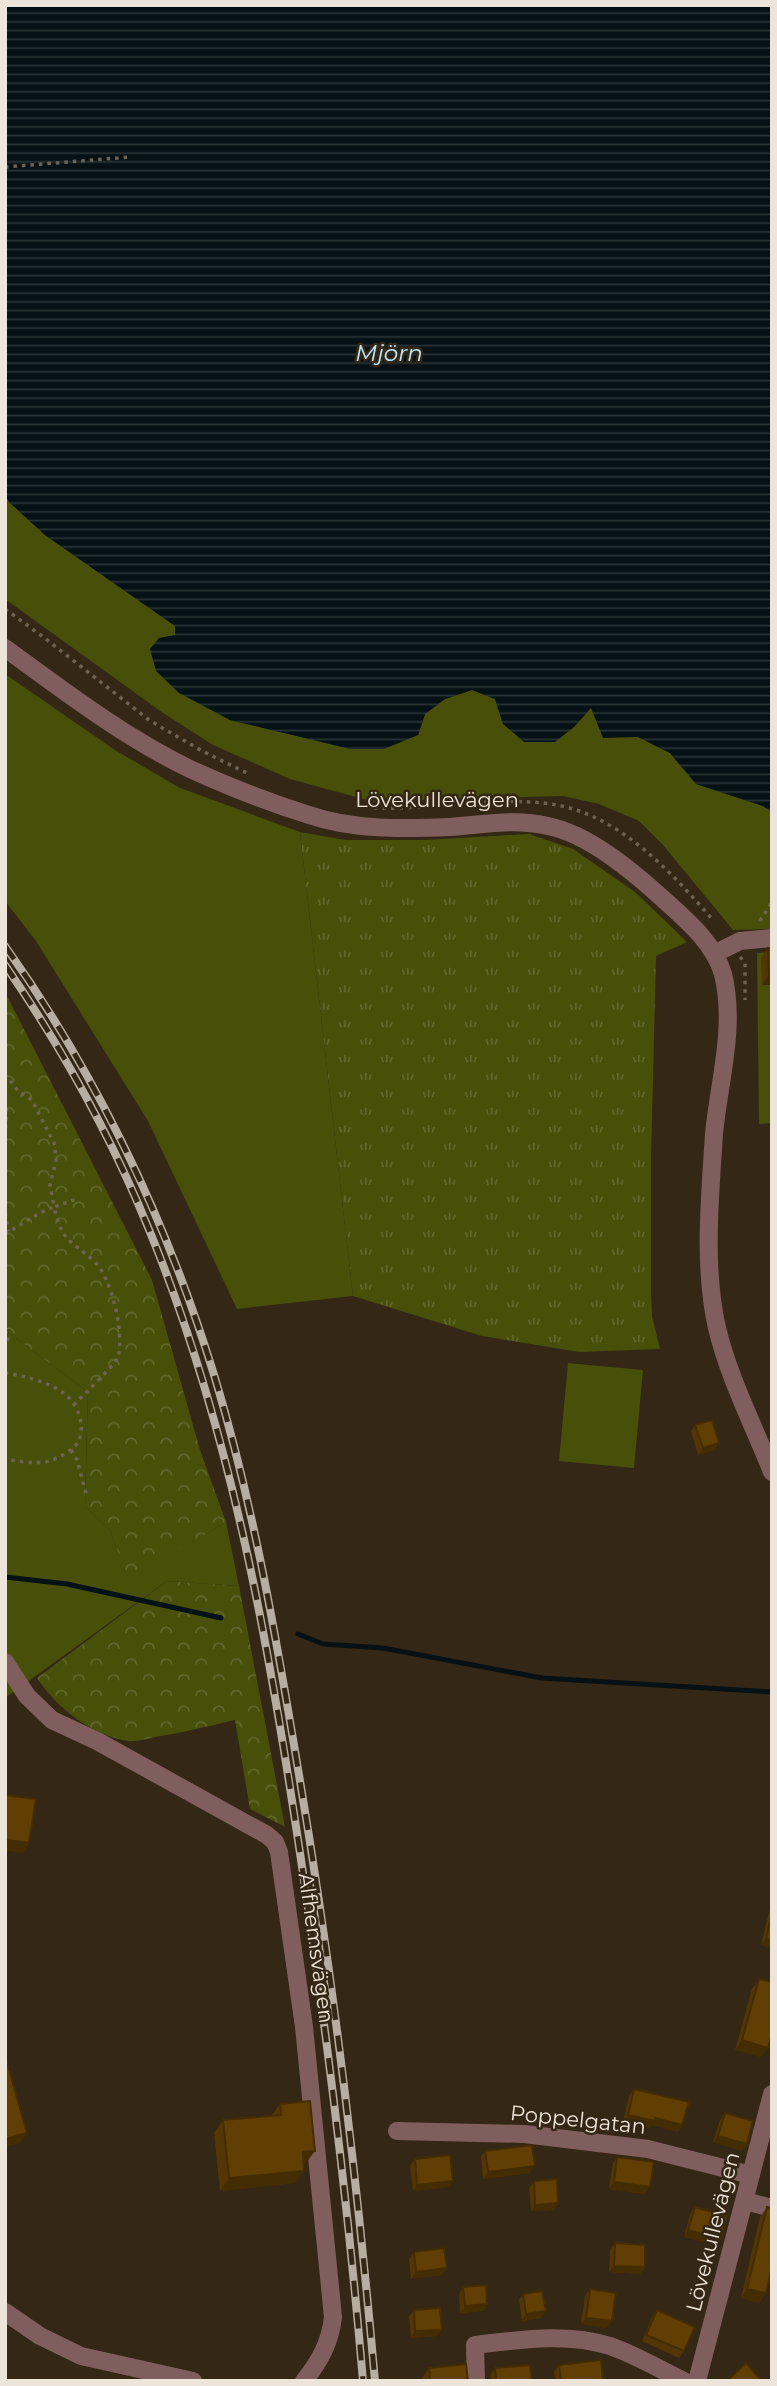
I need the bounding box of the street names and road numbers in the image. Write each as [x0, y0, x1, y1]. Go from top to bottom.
street label: Lövekullevägen [355, 787, 519, 812]
street label: Alfhemsvägen [294, 1871, 339, 2025]
street label: Poppelgatan [509, 2100, 647, 2139]
street label: Lövekullevägen [681, 2149, 744, 2314]

